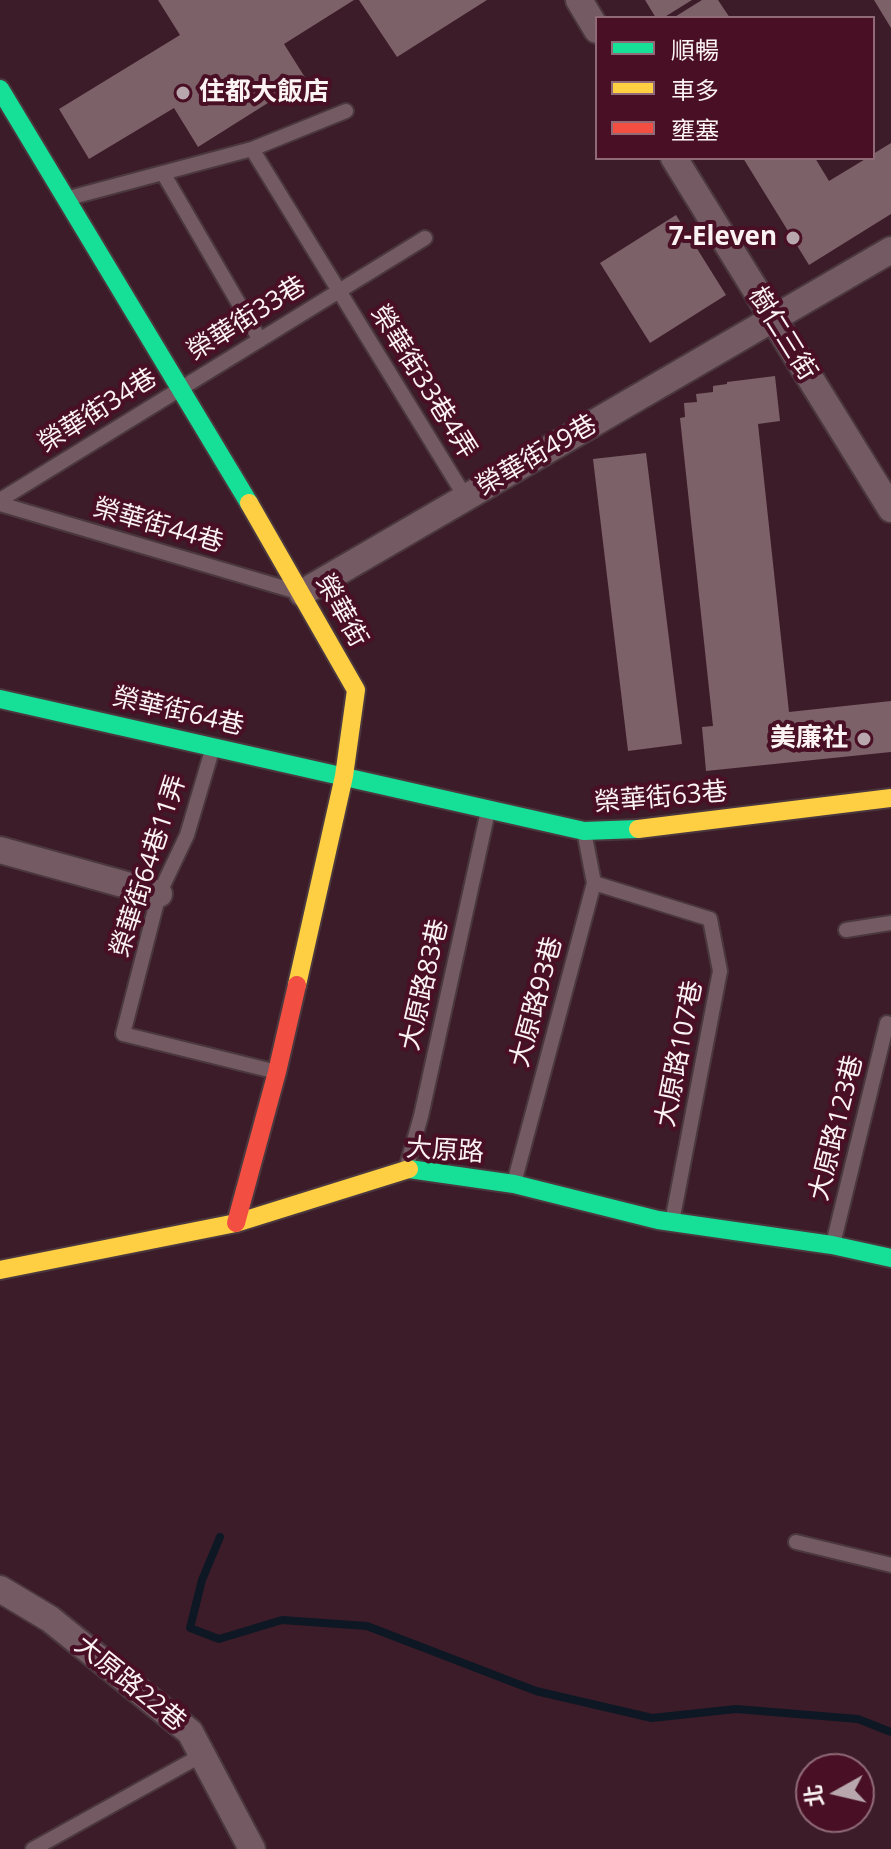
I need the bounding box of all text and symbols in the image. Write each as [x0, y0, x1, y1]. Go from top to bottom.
legend [595, 16, 875, 160]
text: 順暢 [671, 33, 719, 66]
text: 車多 [671, 73, 719, 106]
place label: 住都大飯店 [199, 77, 329, 109]
marker: 住都大飯店 [174, 84, 192, 102]
text: 壅塞 [671, 113, 719, 146]
place label: 7-Eleven [669, 222, 777, 254]
marker: 7-Eleven [784, 229, 802, 247]
street label: 榮華街33巷 [182, 270, 312, 368]
street label: 樹仁三街 [741, 282, 823, 386]
street label: 榮華街33巷4弄 [364, 300, 482, 464]
street label: 榮華街34巷 [33, 362, 163, 460]
street label: 榮華街49巷 [471, 409, 603, 503]
street label: 榮華街44巷 [89, 493, 227, 559]
street label: 榮華街 [308, 569, 374, 653]
street label: 榮華街64巷 [109, 682, 247, 742]
place label: 美廉社 [770, 723, 848, 755]
marker: 美廉社 [855, 730, 873, 748]
street label: 榮華街64巷11弄 [105, 771, 193, 961]
street label: 榮華街63巷 [593, 777, 729, 819]
street label: 大原路83巷 [395, 916, 455, 1054]
street label: 大原路93巷 [505, 933, 569, 1071]
street label: 大原路107巷 [651, 978, 709, 1130]
street label: 大原路123巷 [804, 1052, 870, 1204]
street label: 大原路 [405, 1133, 485, 1169]
street label: 大原路22巷 [68, 1630, 192, 1738]
north arrow [795, 1753, 875, 1833]
text: 北 [797, 1783, 830, 1809]

